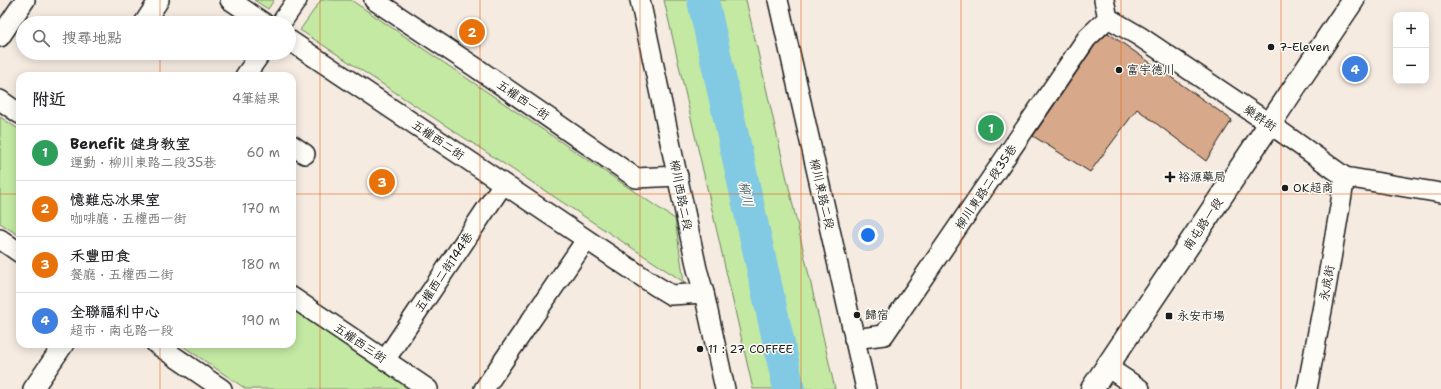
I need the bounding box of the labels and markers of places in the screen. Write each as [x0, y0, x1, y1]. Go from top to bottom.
pin: 2 [459, 17, 485, 47]
place label: 7-Eleven [1279, 39, 1330, 55]
marker: 7-Eleven [1266, 42, 1276, 52]
pin: 4 [1342, 54, 1368, 84]
place label: 富宇德川 [1127, 62, 1175, 78]
marker: 富宇德川 [1114, 65, 1124, 75]
pin: 1 [978, 113, 1004, 143]
pin: 3 [369, 167, 395, 197]
place label: 裕源藥局 [1178, 169, 1226, 185]
marker: 裕源藥局 [1165, 172, 1175, 182]
place label: OK超商 [1293, 180, 1333, 196]
marker: OK超商 [1280, 183, 1290, 193]
place label: 歸宿 [865, 307, 889, 323]
place label: 永安市場 [1177, 308, 1225, 324]
marker: 歸宿 [852, 310, 862, 320]
marker: 永安市場 [1164, 311, 1174, 321]
place label: 11 : 27 COFFEE [708, 341, 793, 357]
marker: 11 : 27 COFFEE [695, 344, 705, 354]

